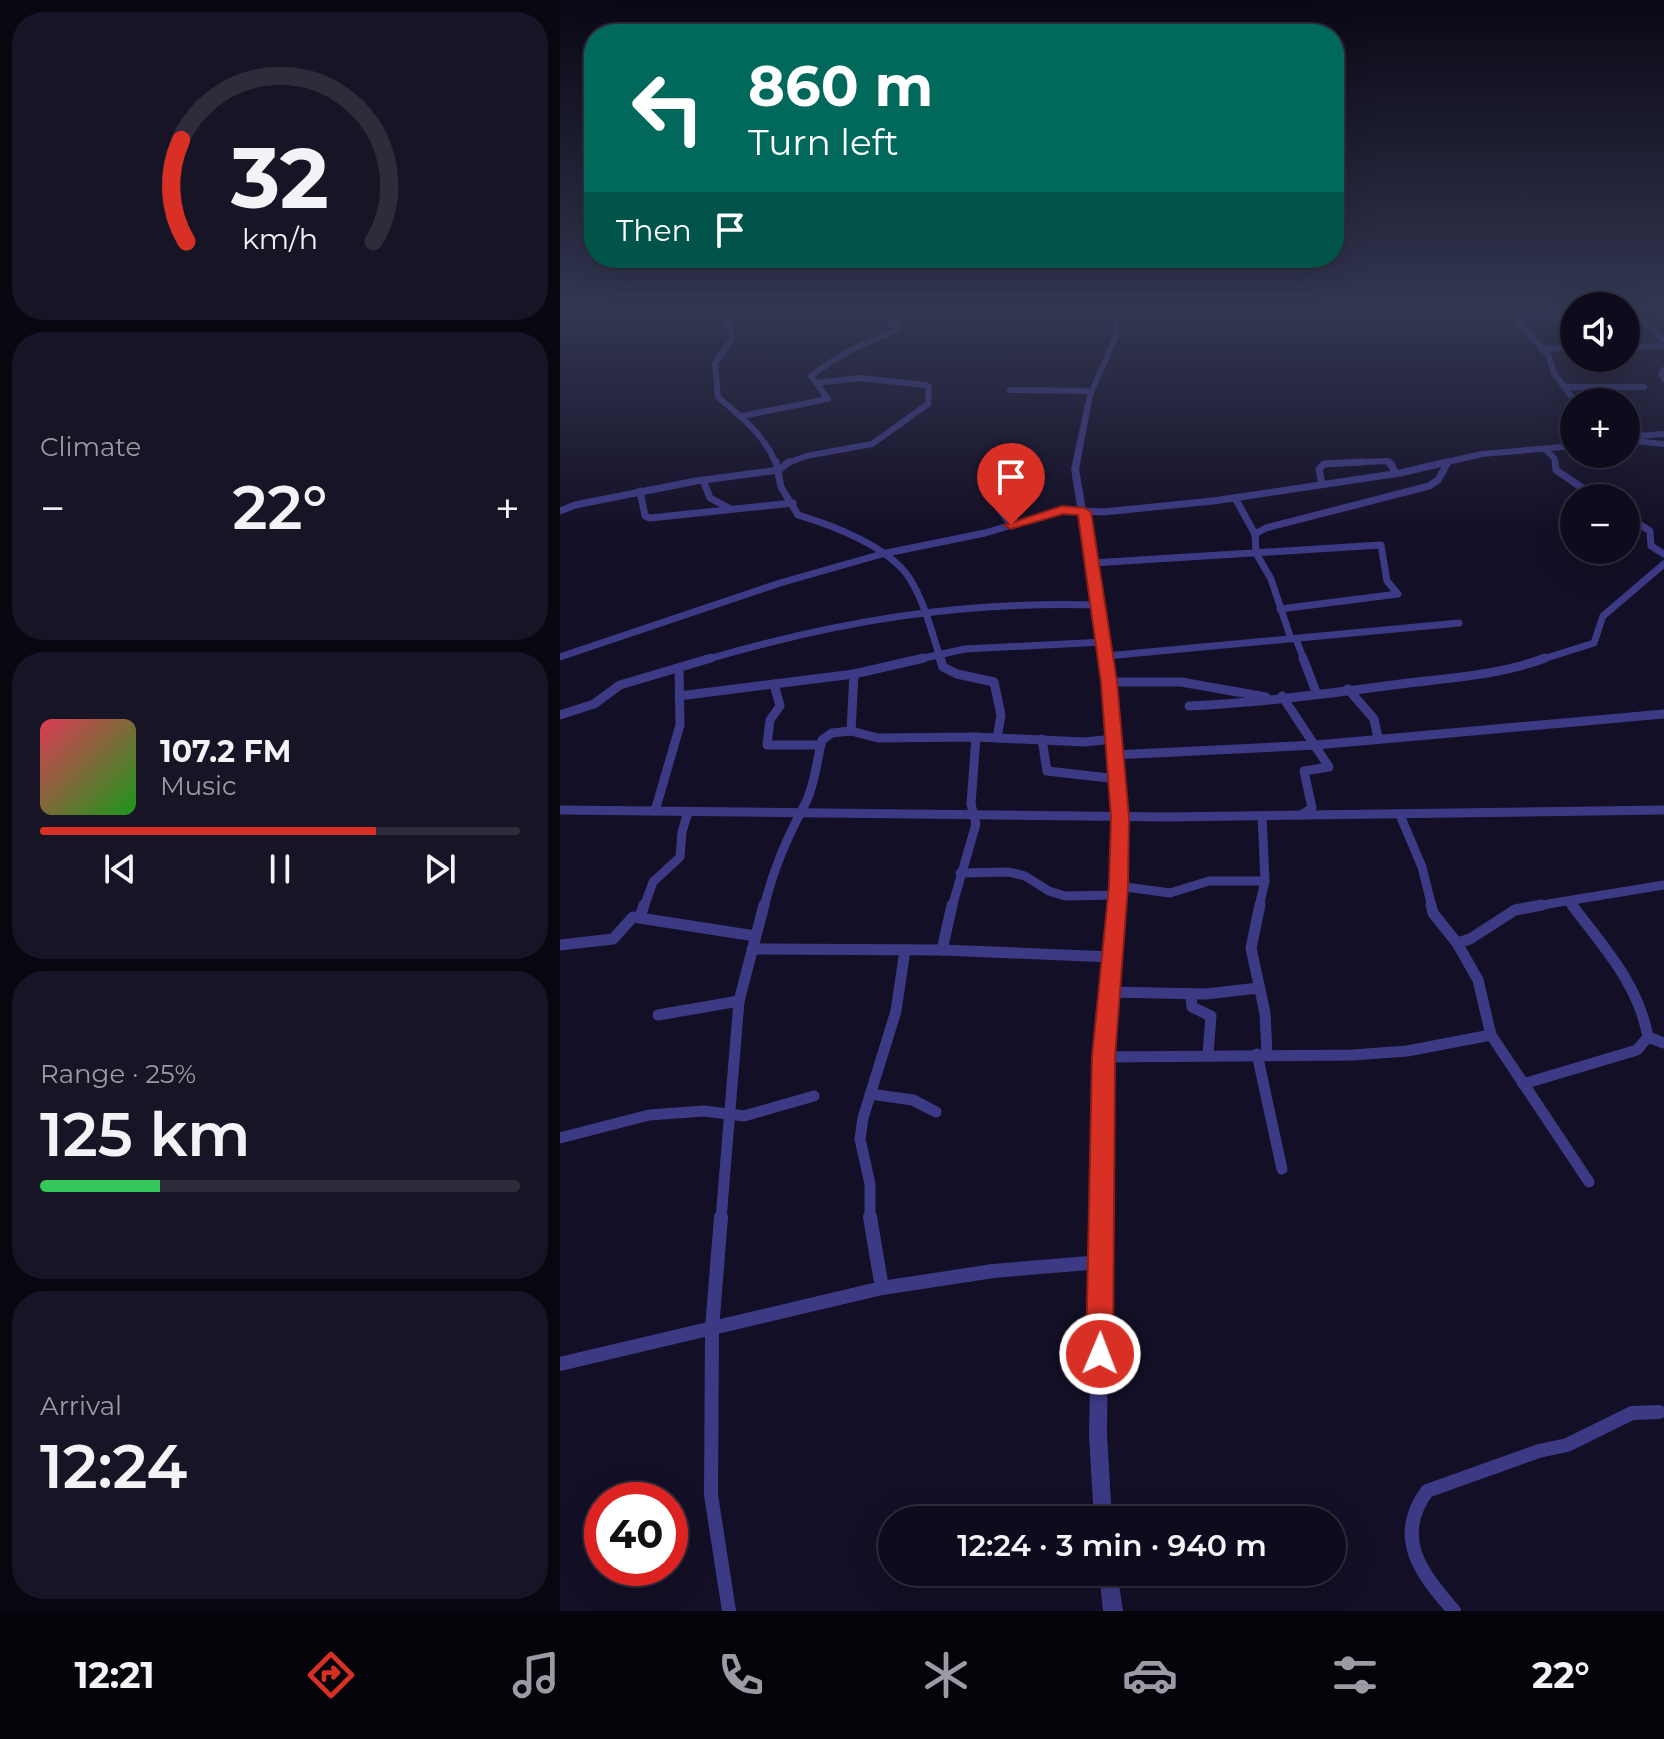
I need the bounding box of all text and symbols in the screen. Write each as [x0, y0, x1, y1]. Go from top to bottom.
text: 860 m [748, 52, 933, 120]
icon: left [616, 56, 720, 160]
text: Turn left [748, 120, 899, 164]
text: 32 [230, 126, 329, 228]
icon: arrive [708, 208, 752, 252]
text: Then [616, 212, 692, 249]
text: km/h [242, 221, 318, 256]
map controls [1560, 292, 1640, 564]
button: sound [1560, 292, 1640, 372]
button: + [1560, 388, 1640, 468]
text: Climate [40, 431, 141, 463]
pin [977, 443, 1045, 525]
icon: arrive [989, 455, 1033, 499]
text: 22° [233, 471, 327, 544]
text: − [40, 481, 65, 535]
text: + [495, 481, 520, 535]
button: − [1560, 484, 1640, 564]
text: 107.2 FM [160, 733, 291, 770]
text: Music [160, 770, 237, 802]
icon: previous [98, 847, 142, 891]
icon: pause [258, 847, 302, 891]
icon: next [418, 847, 462, 891]
text: Range · 25% [40, 1058, 196, 1090]
text: 125 km [40, 1098, 250, 1171]
position arrow [1058, 1312, 1142, 1396]
text: Arrival [40, 1390, 122, 1422]
text: 12:24 [40, 1430, 187, 1503]
speed limit sign: 40 [584, 1482, 688, 1586]
text: 12:24 · 3 min · 940 m [957, 1527, 1267, 1564]
icon: directions [303, 1647, 359, 1703]
icon: music [508, 1647, 564, 1703]
icon: phone [713, 1647, 769, 1703]
icon: climate [918, 1647, 974, 1703]
icon: car [1122, 1647, 1178, 1703]
icon: filters [1327, 1647, 1383, 1703]
text: 12:21 [74, 1653, 155, 1697]
text: 22° [1532, 1653, 1590, 1697]

